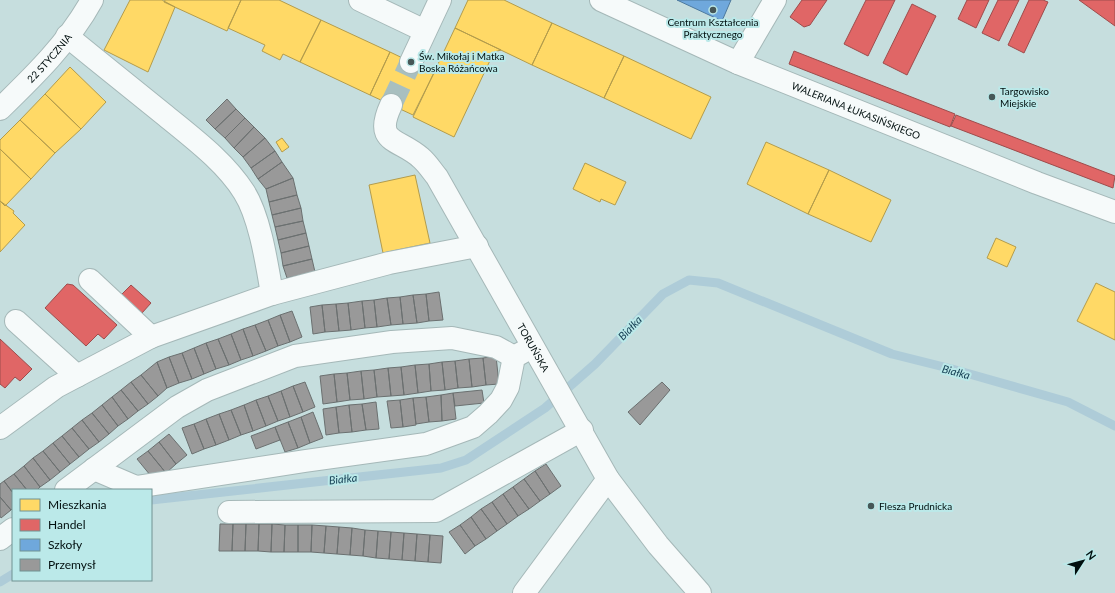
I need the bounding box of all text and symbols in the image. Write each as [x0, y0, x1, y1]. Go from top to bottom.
marker: Centrum Kształcenia Praktycznego [708, 5, 718, 15]
place label: Centrum Kształcenia Praktycznego [668, 16, 759, 40]
street label: 22 STYCZNIA [24, 31, 74, 85]
place label: Św. Mikołaj i Matka Boska Różańcowa [419, 50, 505, 74]
marker: Św. Mikołaj i Matka Boska Różańcowa [406, 57, 416, 67]
street label: WALERIANA ŁUKASIŃSKIEGO [790, 79, 922, 142]
place label: Targowisko Miejskie [1000, 85, 1049, 109]
marker: Targowisko Miejskie [987, 92, 997, 102]
water label: Białka [615, 313, 644, 342]
street label: TORUŃSKA [515, 321, 552, 374]
water label: Białka [941, 362, 972, 382]
water label: Białka [328, 471, 358, 486]
legend [12, 489, 152, 581]
text: Mieszkania [48, 497, 107, 512]
place label: Flesza Prudnicka [879, 500, 952, 512]
marker: Flesza Prudnicka [866, 501, 876, 511]
text: Handel [48, 517, 86, 532]
text: Szkoły [48, 537, 83, 552]
north arrow [1063, 541, 1103, 581]
text: N [1084, 548, 1099, 562]
text: Przemysł [48, 557, 96, 572]

